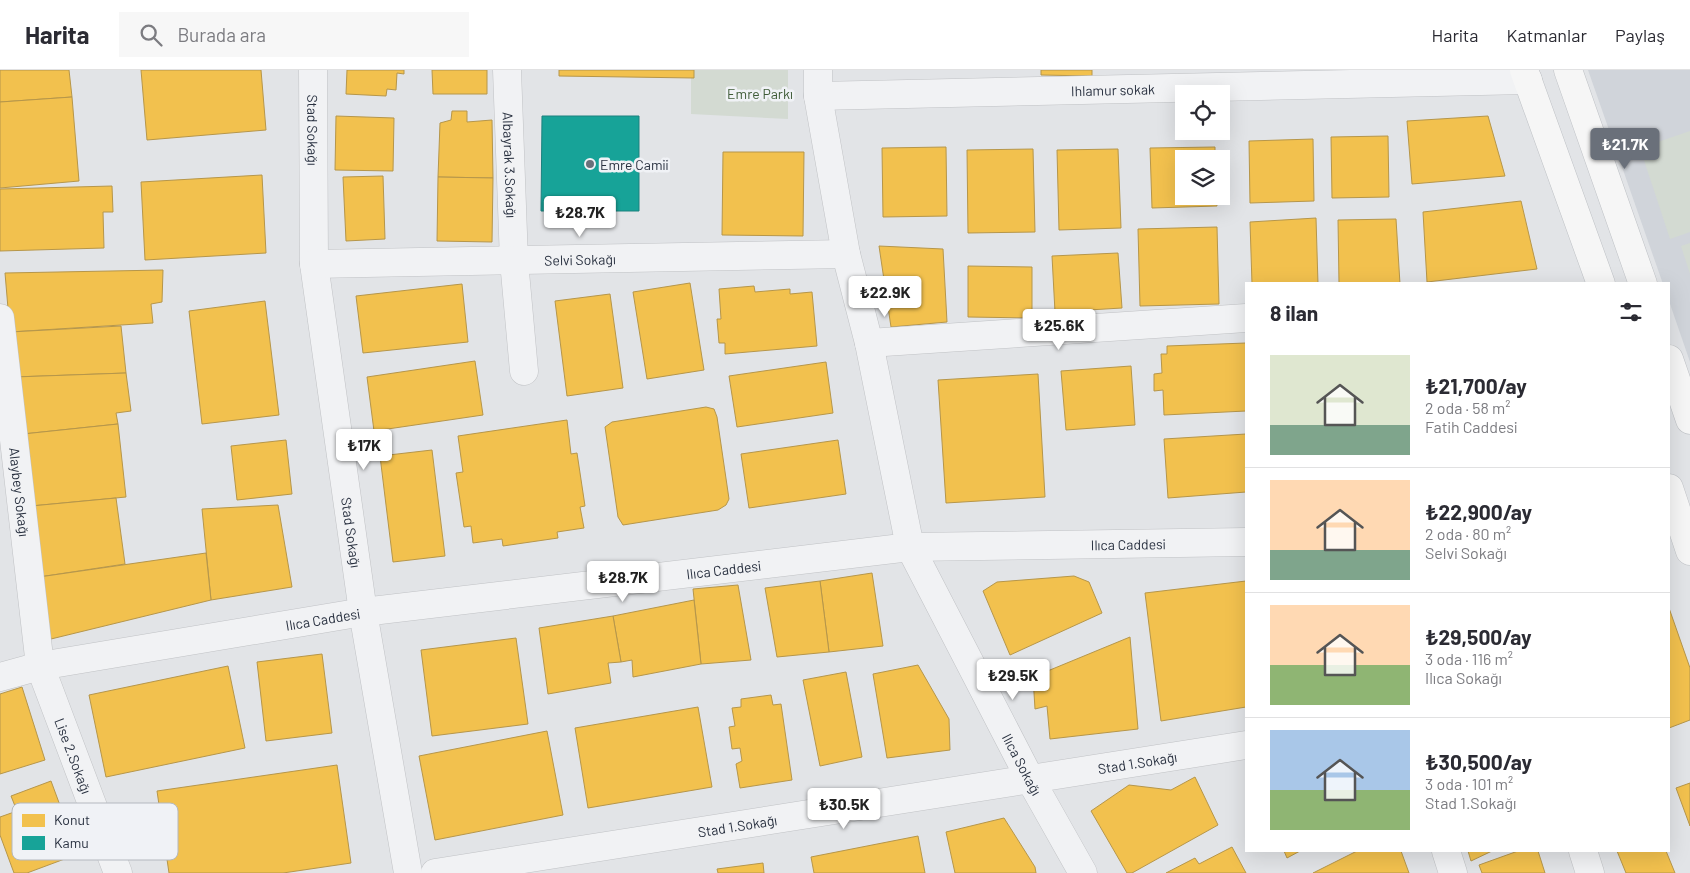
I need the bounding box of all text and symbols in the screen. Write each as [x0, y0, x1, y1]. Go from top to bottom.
search box [119, 12, 469, 57]
text: Harita [25, 20, 89, 49]
icon: search [137, 21, 165, 49]
text: Burada ara [177, 23, 266, 46]
text: Harita [1431, 24, 1479, 46]
text: Katmanlar [1507, 24, 1587, 46]
text: Paylaş [1615, 24, 1665, 46]
street label: Ihlamur sokak [1071, 80, 1155, 99]
park label: Emre Parkı [727, 85, 793, 102]
map controls [1175, 85, 1230, 205]
button: locate [1175, 85, 1230, 140]
street label: Stad Sokağı [305, 94, 322, 166]
street label: Albayrak 3.Sokağı [500, 111, 521, 218]
pin: ₺21.7K [1584, 128, 1666, 170]
text: ₺21.7K [1601, 134, 1649, 153]
button: layers [1175, 150, 1230, 205]
place label: Emre Camii [600, 156, 668, 173]
marker: Emre Camii [584, 158, 596, 170]
pin: ₺28.7K [539, 196, 621, 238]
text: ₺28.7K [555, 202, 605, 221]
street label: Selvi Sokağı [544, 250, 616, 268]
pin: ₺22.9K [844, 276, 926, 318]
text: ₺22.9K [859, 282, 911, 301]
icon: filters [1617, 298, 1645, 326]
text: 8 ilan [1270, 300, 1318, 325]
pin: ₺25.6K [1018, 308, 1100, 351]
text: ₺25.6K [1034, 315, 1084, 334]
text: ₺21,700/ay [1425, 373, 1527, 398]
icon: home [1310, 375, 1370, 435]
text: 2 oda · 58 m² [1425, 398, 1510, 417]
text: Fatih Caddesi [1425, 417, 1517, 436]
pin: ₺17K [334, 428, 394, 471]
text: ₺17K [347, 435, 381, 454]
street label: Alaybey Sokağı [6, 446, 34, 537]
street label: Stad Sokağı [338, 496, 365, 569]
text: ₺22,900/ay [1425, 499, 1532, 524]
icon: home [1310, 500, 1370, 560]
text: 2 oda · 80 m² [1425, 524, 1511, 543]
street label: Ilıca Caddesi [1091, 535, 1166, 553]
text: Selvi Sokağı [1425, 543, 1507, 562]
street label: Ilıca Caddesi [685, 556, 762, 582]
pin: ₺28.7K [582, 560, 664, 603]
text: ₺28.7K [598, 567, 648, 586]
street label: Ilıca Caddesi [284, 604, 361, 633]
text: ₺29,500/ay [1425, 624, 1532, 649]
icon: home [1310, 625, 1370, 685]
text: 3 oda · 116 m² [1425, 649, 1513, 668]
pin: ₺29.5K [972, 658, 1054, 701]
text: ₺29.5K [988, 665, 1038, 684]
text: Ilıca Sokağı [1425, 668, 1502, 687]
street label: Lise 2.Sokağı [52, 715, 96, 796]
street label: Ilıca Sokağı [999, 730, 1046, 798]
street label: Stad 1.Sokağı [1096, 748, 1178, 777]
text: ₺30,500/ay [1425, 749, 1532, 774]
icon: home [1310, 750, 1370, 810]
text: 3 oda · 101 m² [1425, 774, 1513, 793]
pin: ₺30.5K [803, 788, 885, 830]
text: Stad 1.Sokağı [1425, 793, 1516, 812]
text: ₺30.5K [818, 794, 870, 813]
legend [12, 803, 178, 860]
text: Konut [54, 811, 90, 828]
street label: Stad 1.Sokağı [696, 811, 778, 840]
text: Kamu [54, 834, 89, 851]

